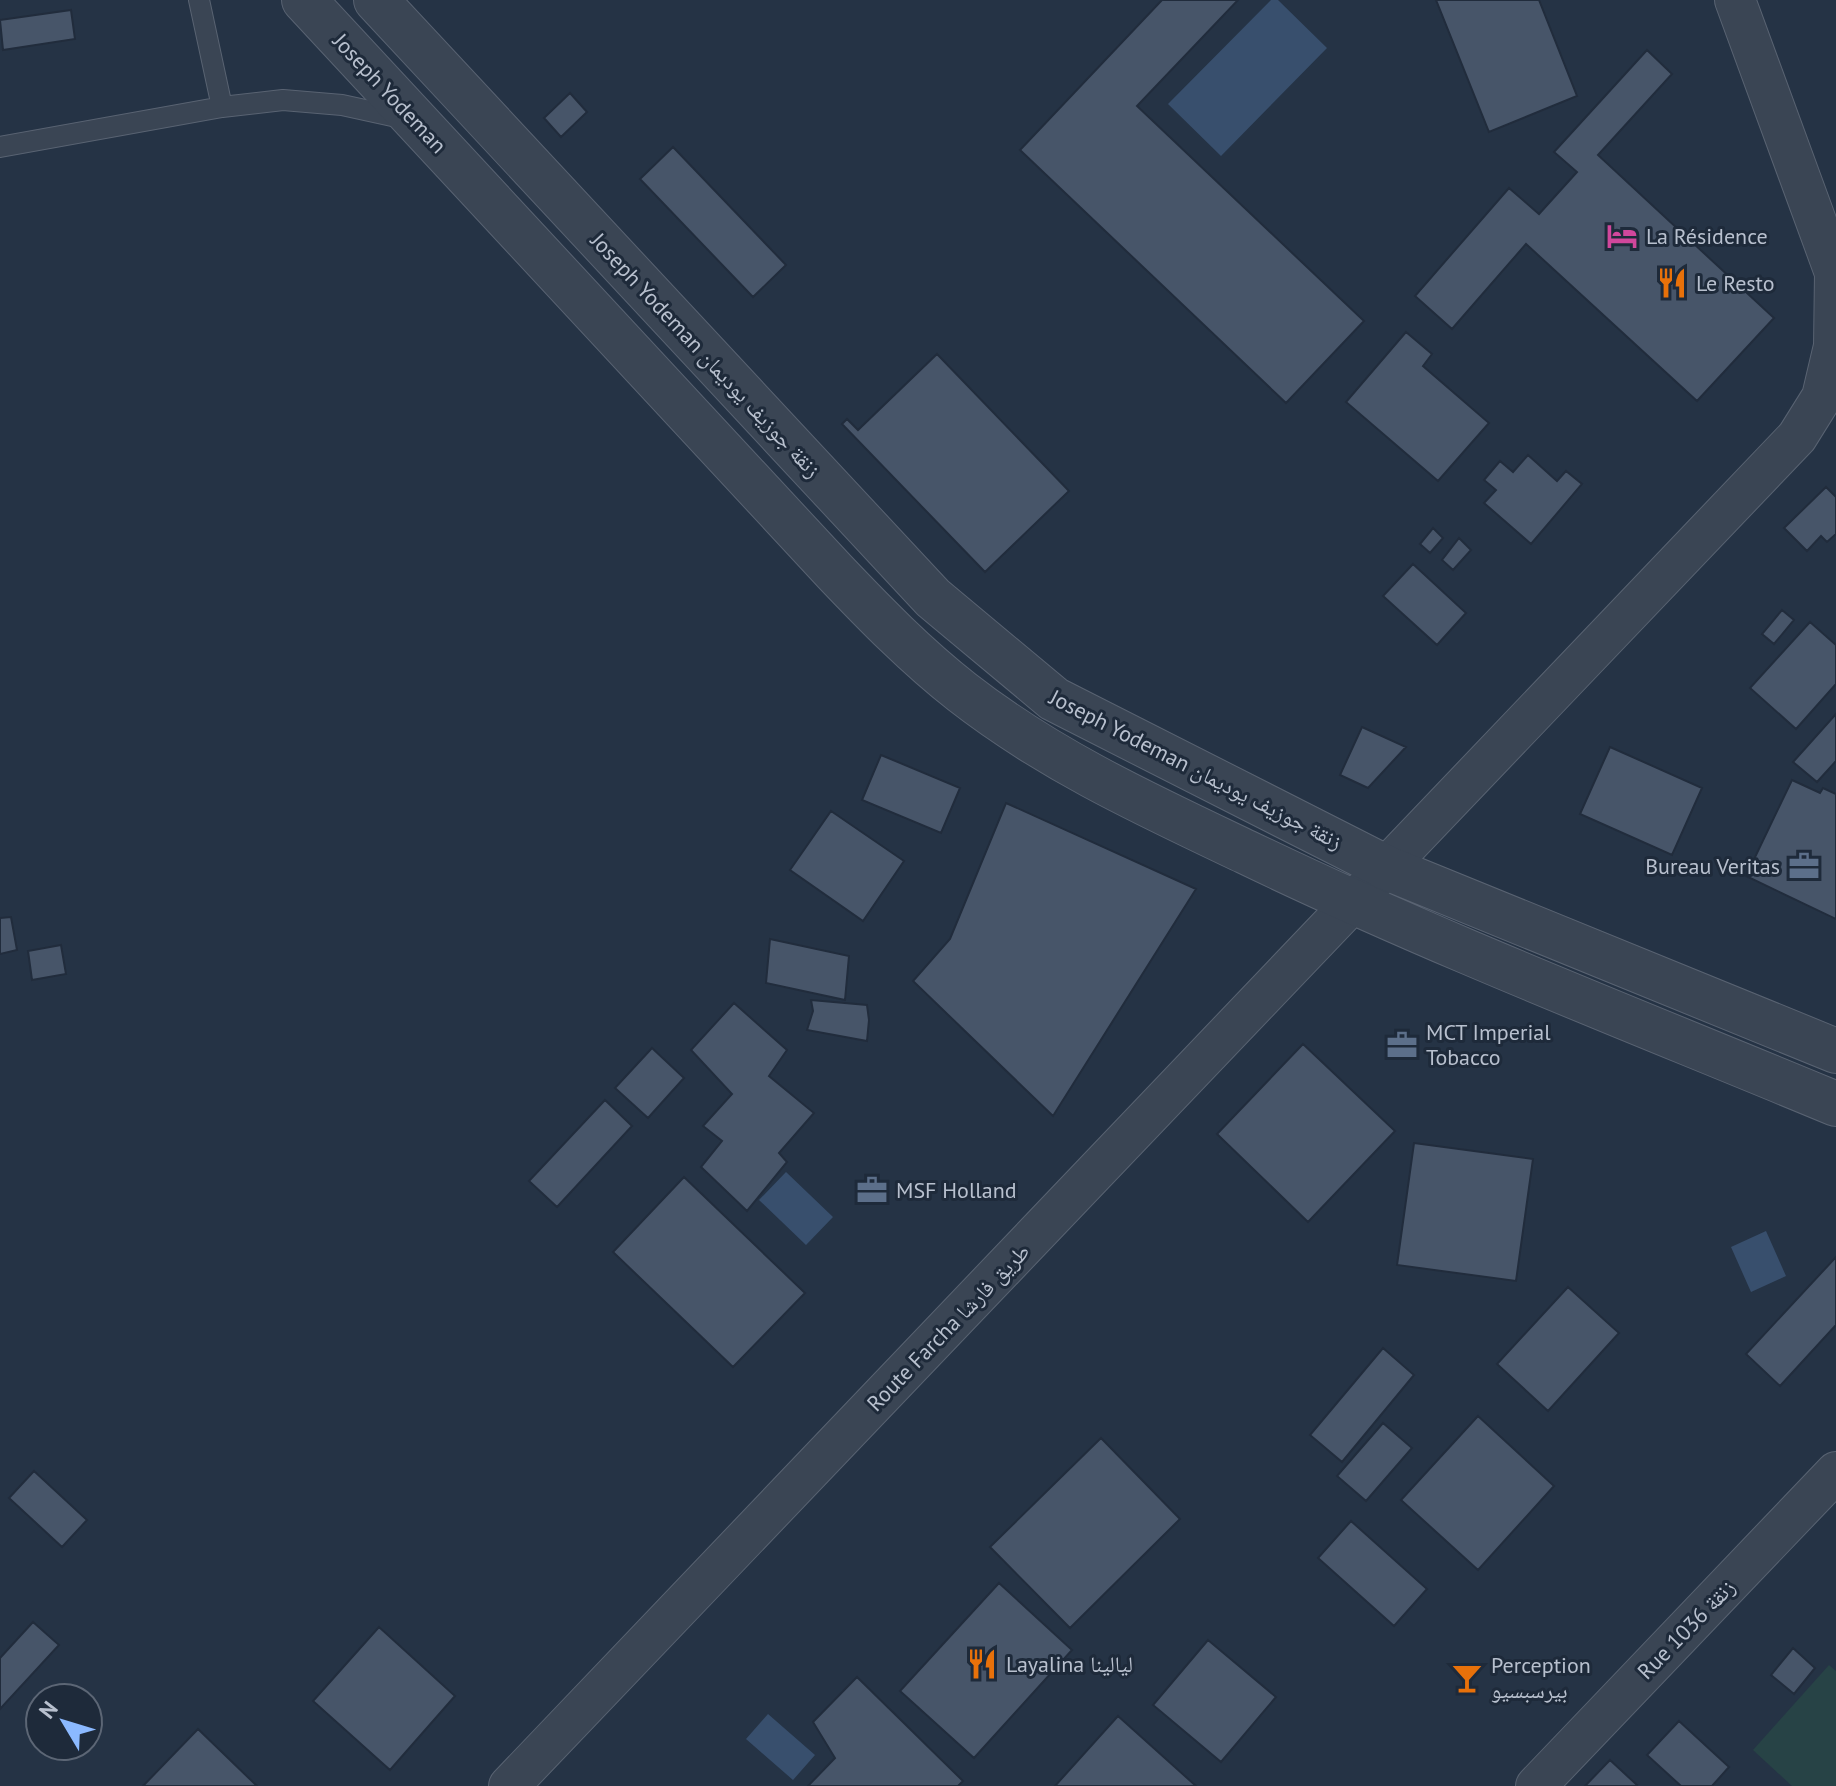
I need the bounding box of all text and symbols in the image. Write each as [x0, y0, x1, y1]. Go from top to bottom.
street label: Joseph Yodeman [327, 26, 453, 159]
hotel icon: La Résidence [1605, 219, 1639, 253]
place label: La Résidence [1646, 222, 1768, 250]
street label: Joseph Yodeman زنقة جوزيف يوديمان [584, 226, 827, 483]
restaurant icon: Le Resto [1655, 266, 1689, 300]
place label: Le Resto [1696, 269, 1775, 297]
street label: Joseph Yodeman زنقة جوزيف يوديمان [1044, 682, 1347, 855]
office icon: Bureau Veritas [1787, 849, 1821, 883]
place label: Bureau Veritas [1645, 852, 1780, 880]
place label: MCT Imperial Tobacco [1426, 1018, 1551, 1071]
office icon: MCT Imperial Tobacco [1385, 1028, 1419, 1062]
office icon: MSF Holland [855, 1173, 889, 1207]
place label: MSF Holland [896, 1176, 1017, 1204]
street label: Route Farcha طريق فارشا [861, 1237, 1035, 1417]
street label: Rue 1036 زنقة [1631, 1573, 1741, 1685]
restaurant icon: Layalina ليالينا [965, 1647, 999, 1681]
place label: Layalina ليالينا [1006, 1650, 1133, 1678]
place label: Perception بيرسبسيو [1491, 1651, 1591, 1704]
bar icon: Perception بيرسبسيو [1450, 1661, 1484, 1695]
north arrow [24, 1682, 104, 1762]
text: N [33, 1695, 64, 1724]

